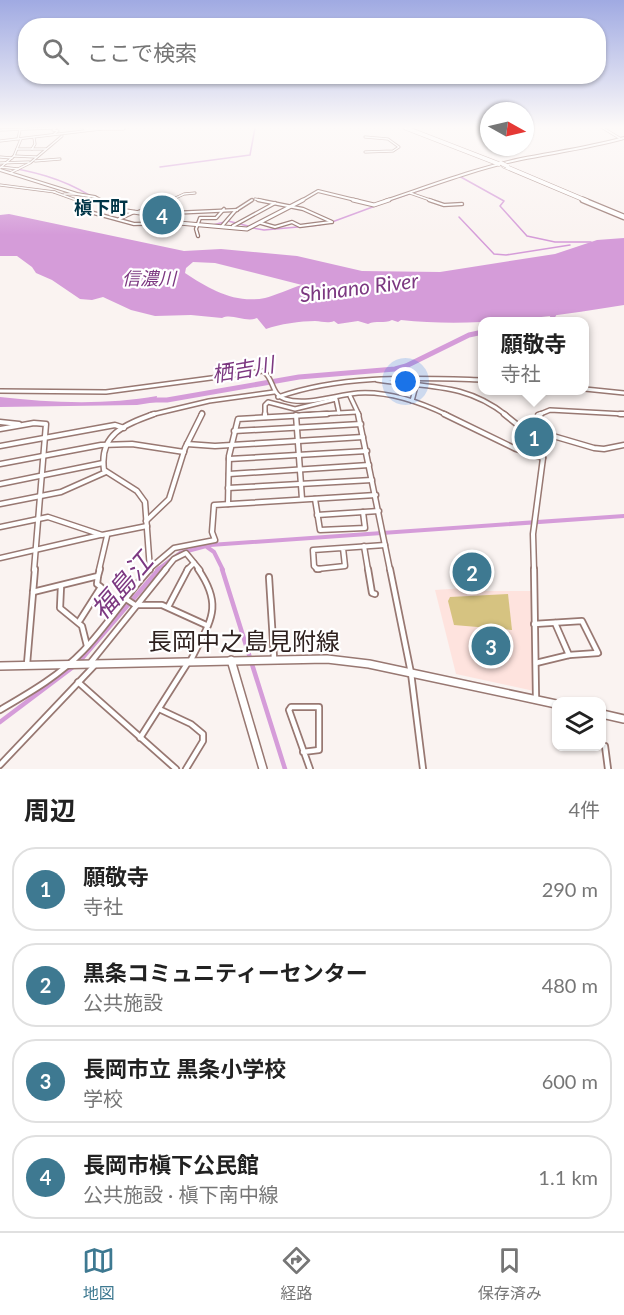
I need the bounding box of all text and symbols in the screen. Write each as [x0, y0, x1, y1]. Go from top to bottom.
search box [18, 18, 606, 84]
icon: search [39, 35, 72, 68]
text: ここで検索 [87, 39, 197, 66]
north arrow [480, 102, 534, 156]
pin: 4 [142, 192, 182, 238]
district label: 槇下町 [74, 196, 128, 218]
water label: 信濃川 [122, 267, 178, 289]
water label: Shinano River [298, 267, 420, 306]
popup [478, 317, 589, 395]
text: 願敬寺 [500, 330, 567, 357]
water label: 栖吉川 [210, 350, 278, 386]
text: 寺社 [500, 361, 540, 385]
your location [391, 367, 420, 396]
pin: 1 [514, 414, 554, 460]
water label: 福島江 [84, 543, 161, 625]
pin: 2 [452, 550, 492, 594]
pin: 3 [472, 624, 510, 668]
street label: 長岡中之島見附線 [148, 626, 340, 655]
map controls [552, 697, 606, 751]
button: layers [552, 697, 606, 751]
text: 周辺 [24, 794, 76, 826]
text: 4件 [568, 797, 600, 821]
text: 願敬寺 [83, 863, 149, 890]
text: 1 [40, 877, 51, 901]
text: 290 m [542, 877, 598, 901]
text: 寺社 [83, 894, 123, 918]
text: 黒条コミュニティーセンター [83, 959, 368, 986]
text: 2 [40, 973, 51, 997]
text: 480 m [542, 973, 598, 997]
text: 公共施設 [83, 990, 163, 1014]
text: 長岡市立 黒条小学校 [83, 1055, 286, 1082]
text: 3 [40, 1069, 51, 1093]
text: 600 m [542, 1069, 598, 1093]
text: 学校 [83, 1086, 123, 1110]
text: 長岡市槇下公民館 [83, 1151, 259, 1178]
text: 4 [40, 1165, 51, 1189]
text: 1.1 km [538, 1165, 598, 1189]
text: 公共施設 · 槇下南中線 [83, 1182, 278, 1206]
tab: 地図 [82, 1244, 115, 1304]
tab: 経路 [280, 1244, 313, 1304]
tab: 保存済み [478, 1244, 542, 1304]

